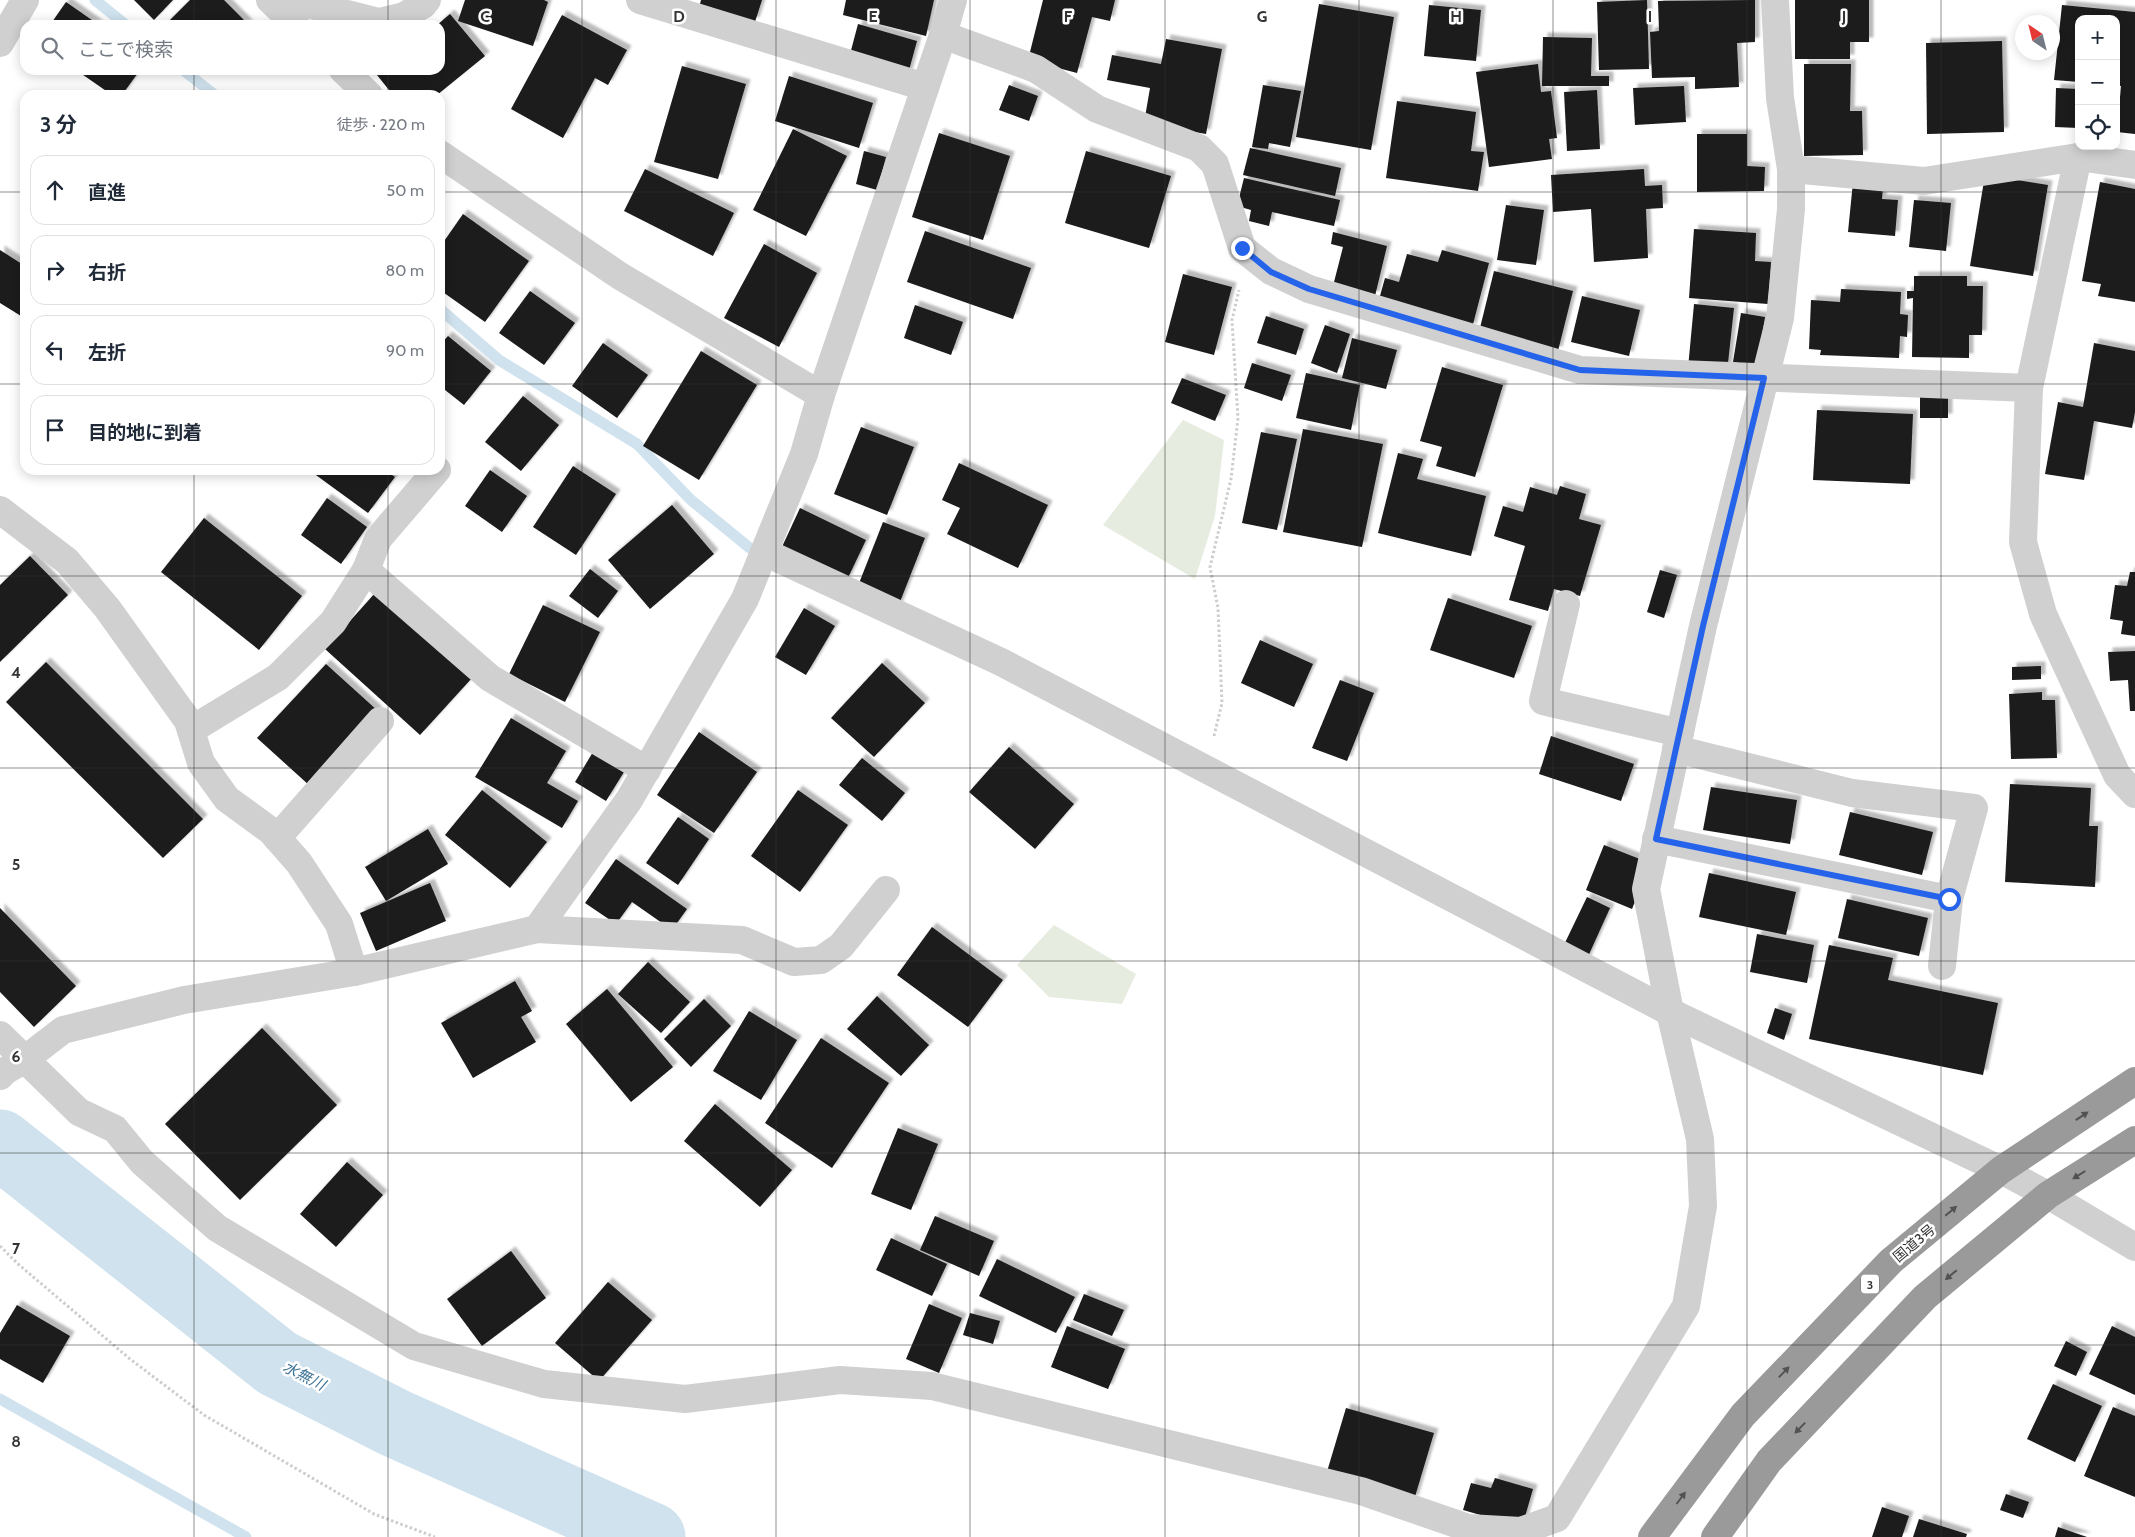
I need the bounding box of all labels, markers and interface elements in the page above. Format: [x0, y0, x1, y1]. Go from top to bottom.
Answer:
text: C [480, 7, 490, 26]
text: D [673, 7, 685, 26]
text: E [868, 7, 878, 26]
text: F [1064, 7, 1073, 26]
text: G [1257, 7, 1267, 26]
text: H [1450, 7, 1462, 26]
text: I [1648, 7, 1652, 26]
text: J [1841, 7, 1846, 26]
north arrow [2015, 15, 2060, 60]
map controls [2075, 15, 2120, 150]
button: + [2075, 15, 2120, 60]
search box [20, 20, 445, 75]
icon: search [38, 34, 66, 62]
text: ここで検索 [78, 38, 173, 61]
button: − [2075, 60, 2120, 105]
button: locate [2075, 105, 2120, 150]
text: 3 分 [40, 112, 77, 137]
text: 徒歩 · 220 m [336, 115, 425, 134]
icon: ahead [41, 176, 69, 204]
text: 直進 [88, 181, 126, 204]
text: 50 m [387, 181, 424, 200]
route end [1231, 237, 1254, 260]
icon: right [41, 256, 69, 284]
text: 右折 [88, 261, 126, 284]
text: 80 m [386, 261, 424, 280]
icon: left [41, 336, 69, 364]
text: 左折 [88, 341, 126, 364]
text: 90 m [386, 341, 424, 360]
icon: arrive [41, 416, 69, 444]
text: 目的地に到着 [88, 421, 202, 444]
text: 4 [11, 663, 21, 682]
text: 5 [12, 855, 20, 874]
route start [1938, 888, 1961, 911]
text: 6 [12, 1047, 21, 1066]
one-way arrow [2076, 1111, 2089, 1120]
one-way arrow [2072, 1171, 2085, 1180]
one-way arrow [1945, 1206, 1958, 1217]
street label: 国道3号 [1889, 1220, 1939, 1266]
text: 7 [12, 1239, 21, 1258]
one-way arrow [1945, 1270, 1958, 1281]
road number: 3 [1861, 1274, 1879, 1294]
water label: 水無川 [280, 1358, 330, 1395]
one-way arrow [1778, 1367, 1790, 1379]
one-way arrow [1794, 1422, 1806, 1434]
text: 8 [11, 1432, 21, 1451]
one-way arrow [1676, 1492, 1687, 1505]

